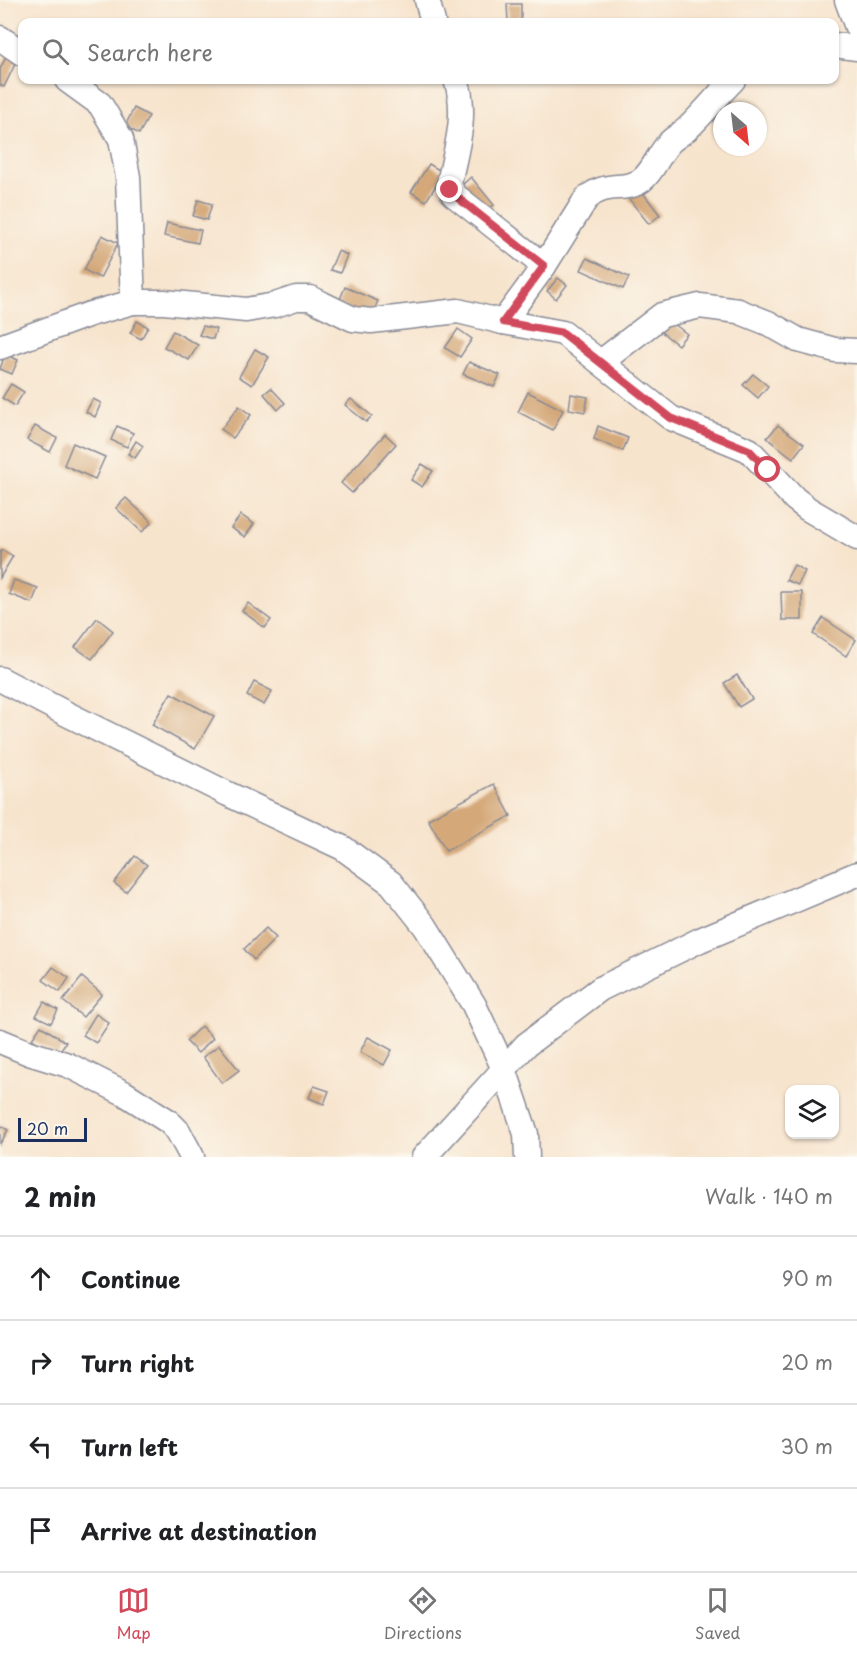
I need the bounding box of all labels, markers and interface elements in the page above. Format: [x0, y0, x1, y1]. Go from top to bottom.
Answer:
search box [18, 18, 839, 84]
icon: search [39, 35, 72, 68]
text: Search here [87, 35, 213, 68]
north arrow [713, 102, 767, 156]
route end [436, 176, 462, 202]
route start [754, 456, 780, 482]
map controls [785, 1085, 839, 1139]
button: layers [785, 1085, 839, 1139]
scale bar [18, 1115, 87, 1142]
text: 20 m [27, 1116, 68, 1140]
text: 2 min [24, 1177, 97, 1216]
text: Walk · 140 m [705, 1181, 833, 1211]
icon: ahead [24, 1262, 57, 1295]
text: Continue [81, 1262, 180, 1295]
text: 90 m [782, 1263, 833, 1293]
icon: right [24, 1346, 57, 1379]
text: Turn right [81, 1346, 194, 1379]
text: 20 m [781, 1347, 833, 1377]
icon: left [24, 1430, 57, 1463]
text: Turn left [81, 1430, 178, 1463]
text: 30 m [780, 1431, 833, 1461]
icon: arrive [24, 1514, 57, 1547]
text: Arrive at destination [81, 1514, 317, 1547]
tab: Map [117, 1584, 151, 1644]
tab: Directions [384, 1584, 462, 1644]
tab: Saved [695, 1584, 740, 1644]

